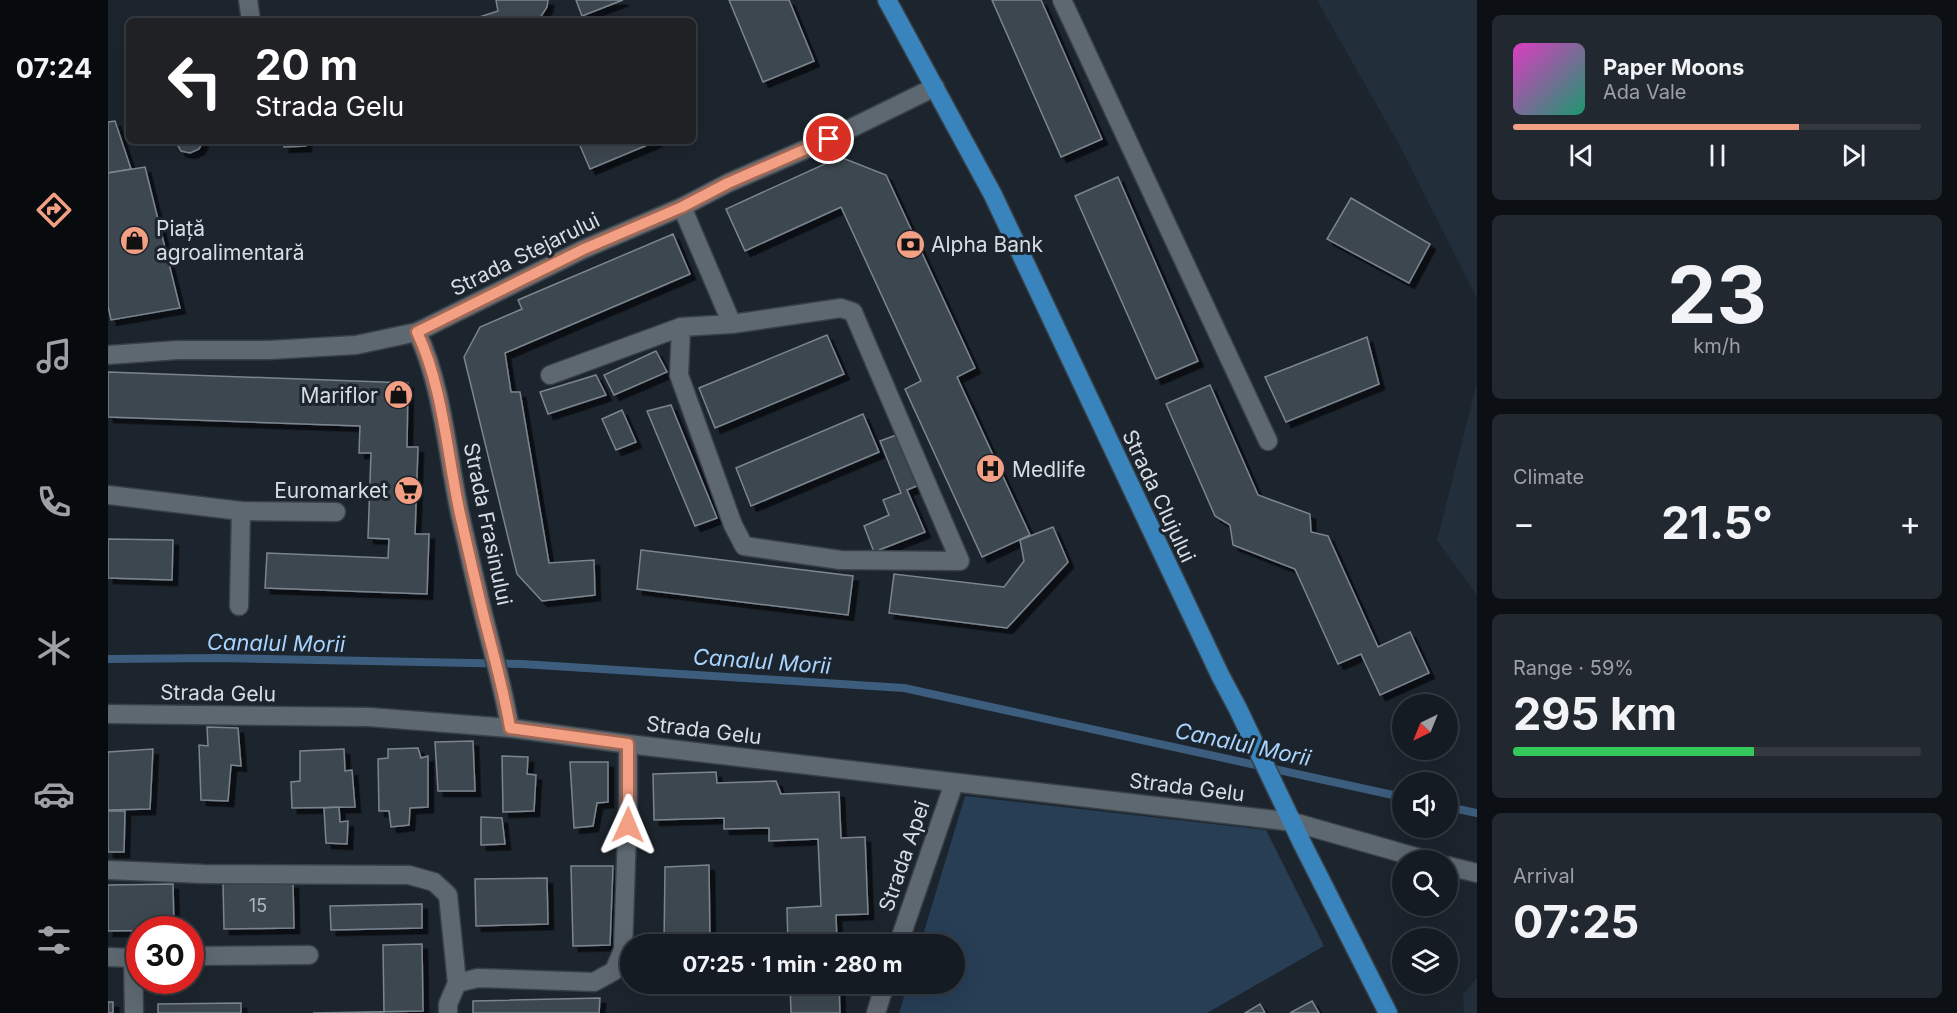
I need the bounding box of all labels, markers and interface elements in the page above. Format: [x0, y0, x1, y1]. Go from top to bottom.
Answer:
text: 20 m [255, 39, 358, 90]
icon: left [156, 42, 234, 120]
text: 07:24 [16, 52, 92, 85]
text: Paper Moons [1603, 54, 1744, 80]
text: Ada Vale [1603, 80, 1686, 104]
text: Strada Gelu [255, 90, 404, 123]
pin [803, 113, 854, 164]
icon: arrive [812, 122, 845, 155]
icon: previous [1565, 139, 1598, 172]
icon: pause [1701, 139, 1734, 172]
icon: next [1837, 139, 1870, 172]
icon: directions [33, 189, 75, 231]
street label: Strada Stejarului [446, 207, 604, 301]
place label: Piață agroalimentară [156, 216, 305, 265]
shop icon: Piață agroalimentară [119, 224, 151, 256]
bank icon: Alpha Bank [894, 228, 926, 260]
place label: Alpha Bank [931, 232, 1043, 257]
text: 23 [1667, 247, 1767, 342]
text: km/h [1693, 334, 1741, 358]
icon: music [33, 335, 75, 377]
shop icon: Mariflor [383, 379, 415, 411]
place label: Mariflor [301, 383, 378, 408]
street label: Strada Clujului [1117, 426, 1201, 566]
street label: Strada Frasinului [459, 440, 517, 608]
hospital icon: Medlife [975, 453, 1007, 485]
place label: Medlife [1012, 457, 1086, 482]
text: Climate [1513, 465, 1584, 489]
supermarket icon: Euromarket [393, 474, 425, 506]
place label: Euromarket [274, 478, 388, 503]
icon: phone [33, 481, 75, 523]
text: 21.5° [1661, 495, 1773, 550]
text: − [1513, 503, 1535, 543]
text: + [1899, 503, 1921, 543]
icon: climate [33, 627, 75, 669]
water label: Canalul Morii [207, 629, 346, 657]
water label: Canalul Morii [692, 643, 833, 679]
text: Range · 59% [1513, 656, 1634, 680]
street label: Strada Gelu [160, 679, 276, 707]
text: 295 km [1513, 686, 1677, 741]
north arrow [1392, 694, 1458, 760]
map controls [1392, 694, 1458, 994]
street label: Strada Gelu [645, 711, 763, 749]
water label: Canalul Morii [1173, 717, 1314, 771]
street label: Strada Gelu [1128, 768, 1246, 806]
button: sound [1392, 772, 1458, 838]
icon: car [33, 773, 75, 815]
position arrow [596, 793, 660, 857]
street label: Strada Apei [873, 797, 935, 915]
button: search [1392, 850, 1458, 916]
text: Arrival [1513, 864, 1575, 888]
text: 07:25 [1513, 894, 1639, 949]
house number: 15 [249, 895, 267, 916]
speed limit sign: 30 [126, 916, 204, 994]
icon: filters [33, 919, 75, 961]
button: layers [1392, 928, 1458, 994]
text: 07:25 · 1 min · 280 m [683, 951, 903, 977]

